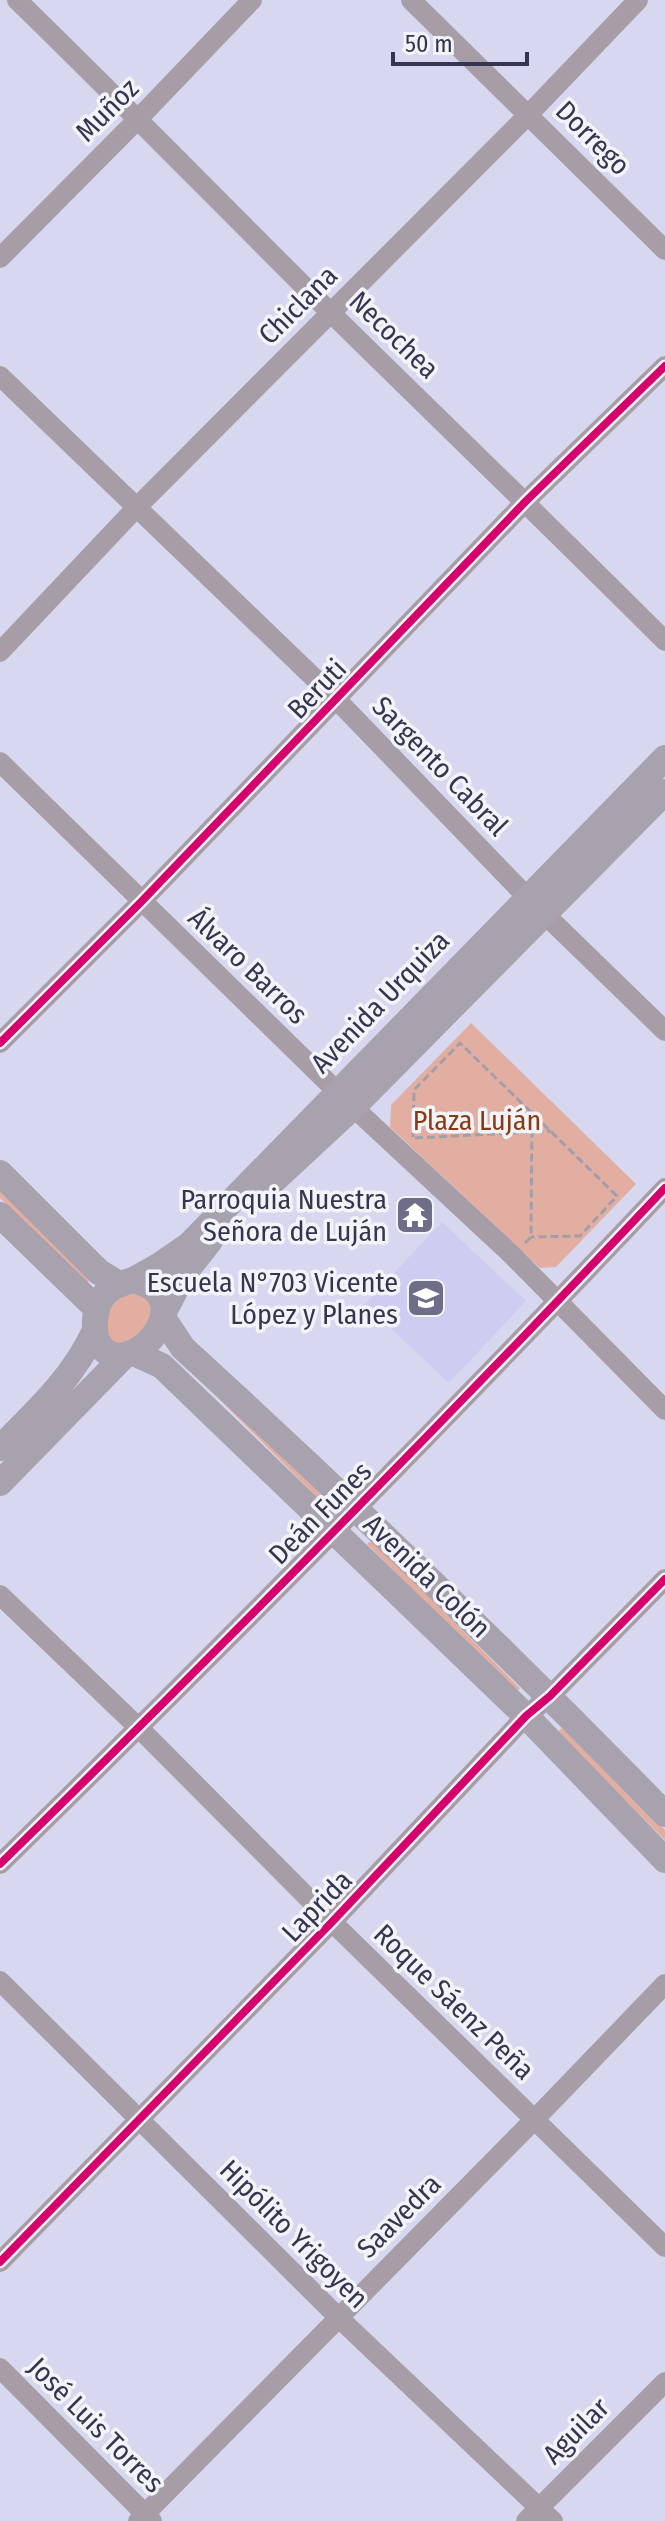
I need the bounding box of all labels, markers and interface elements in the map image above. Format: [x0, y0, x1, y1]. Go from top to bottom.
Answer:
scale bar [393, 16, 527, 66]
text: 50 m [405, 30, 453, 58]
street label: Muñoz [69, 72, 145, 148]
street label: Dorrego [549, 94, 637, 182]
street label: Chiclana [252, 259, 344, 351]
street label: Necochea [343, 285, 445, 385]
street label: Beruti [281, 652, 353, 726]
street label: Sargento Cabral [365, 690, 515, 842]
street label: Álvaro Barros [182, 901, 314, 1031]
street label: Avenida Urquiza [304, 924, 456, 1080]
park label: Plaza Luján [413, 1104, 541, 1137]
place label: Parroquia Nuestra Señora de Luján [180, 1183, 387, 1248]
temple icon: Parroquia Nuestra Señora de Luján [394, 1194, 436, 1236]
place label: Escuela N°703 Vicente López y Planes [147, 1266, 398, 1331]
school or university icon: Escuela N°703 Vicente López y Planes [405, 1277, 447, 1319]
street label: Deán Funes [262, 1455, 378, 1571]
street label: Avenida Colón [357, 1507, 497, 1645]
street label: Laprida [275, 1863, 359, 1949]
street label: Roque Sáenz Peña [367, 1917, 541, 2087]
street label: Hipólito Yrigoyen [213, 2153, 375, 2315]
street label: Saavedra [350, 2167, 448, 2265]
street label: José Luis Torres [22, 2351, 170, 2499]
street label: Aguilar [536, 2391, 616, 2471]

